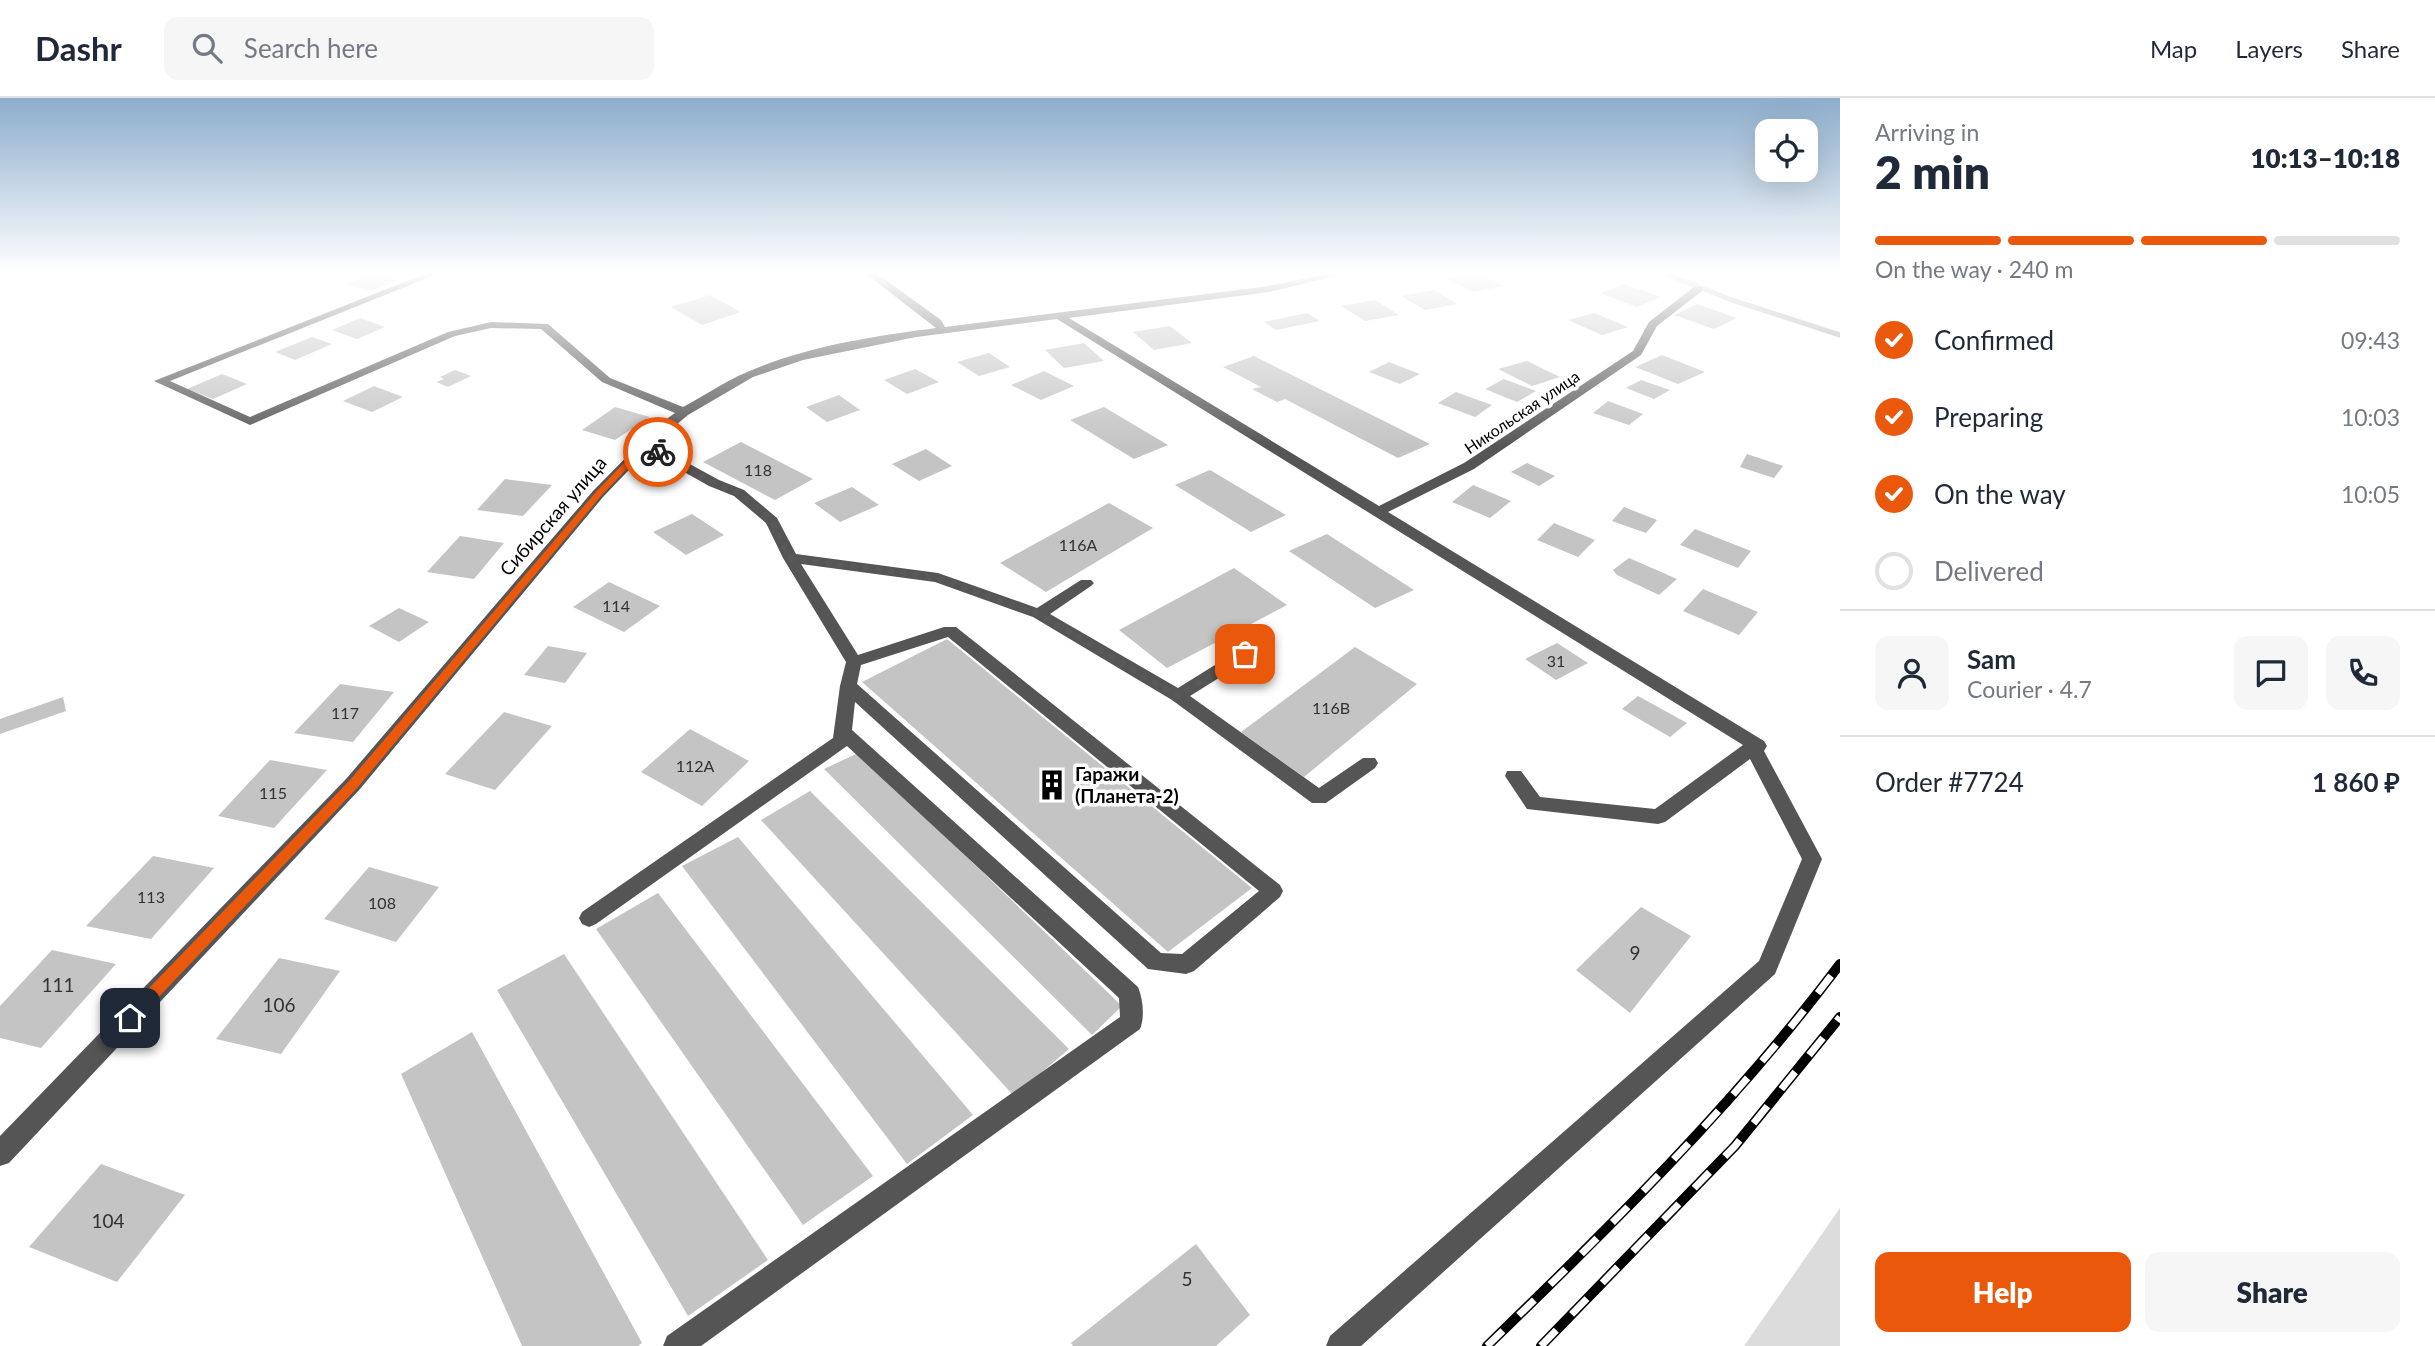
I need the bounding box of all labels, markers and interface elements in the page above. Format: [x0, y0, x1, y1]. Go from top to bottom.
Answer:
search box [164, 17, 654, 80]
text: Dashr [35, 28, 122, 68]
icon: search [188, 29, 226, 67]
text: Search here [244, 32, 378, 64]
text: Map [2150, 34, 2197, 63]
text: Layers [2235, 34, 2303, 63]
text: Share [2341, 34, 2400, 63]
text: Arriving in [1875, 118, 1979, 146]
map controls [1755, 119, 1818, 182]
button: locate [1755, 119, 1818, 182]
text: 10:13–10:18 [2250, 142, 2400, 174]
text: 2 min [1875, 144, 1990, 199]
text: On the way · 240 m [1875, 255, 2074, 283]
icon: check [1875, 321, 1913, 359]
text: Confirmed [1934, 324, 2054, 356]
text: 09:43 [2341, 326, 2400, 354]
street label: Никольская улица [1461, 366, 1583, 457]
icon: check [1875, 398, 1913, 436]
text: Preparing [1934, 401, 2043, 433]
text: 10:03 [2341, 403, 2400, 431]
courier [623, 417, 693, 487]
icon: bike [639, 433, 677, 471]
street label: Сибирская улица [494, 451, 611, 580]
house number: 118 [744, 460, 772, 479]
icon: check [1875, 475, 1913, 513]
text: On the way [1934, 478, 2066, 510]
text: 10:05 [2341, 480, 2400, 508]
house number: 116А [1059, 535, 1098, 554]
text: Delivered [1934, 555, 2044, 587]
house number: 114 [602, 596, 630, 615]
pin [1215, 624, 1275, 684]
icon: bag [1226, 635, 1264, 673]
button: person [1875, 636, 1949, 710]
button: chat [2234, 636, 2308, 710]
button: phone [2326, 636, 2400, 710]
text: Sam [1967, 643, 2016, 675]
house number: 31 [1547, 651, 1565, 670]
text: Courier · 4.7 [1967, 675, 2092, 703]
house number: 116В [1312, 698, 1350, 717]
house number: 117 [331, 703, 359, 722]
house number: 112А [676, 756, 715, 775]
place label: Гаражи (Планета-2) [1075, 762, 1179, 807]
text: Order #7724 [1875, 766, 2024, 798]
text: 1 860 ₽ [2312, 766, 2400, 798]
building icon: Гаражи (Планета-2) [1035, 768, 1069, 802]
house number: 115 [259, 783, 287, 802]
house number: 113 [137, 887, 165, 906]
house number: 108 [368, 893, 396, 912]
house number: 9 [1629, 941, 1641, 964]
house number: 111 [41, 973, 75, 996]
pin [100, 988, 160, 1048]
house number: 106 [262, 993, 296, 1016]
icon: home [111, 999, 149, 1037]
house number: 104 [91, 1209, 125, 1232]
button: Help [1875, 1252, 2131, 1332]
button: Share [2145, 1252, 2400, 1332]
house number: 5 [1181, 1267, 1193, 1290]

